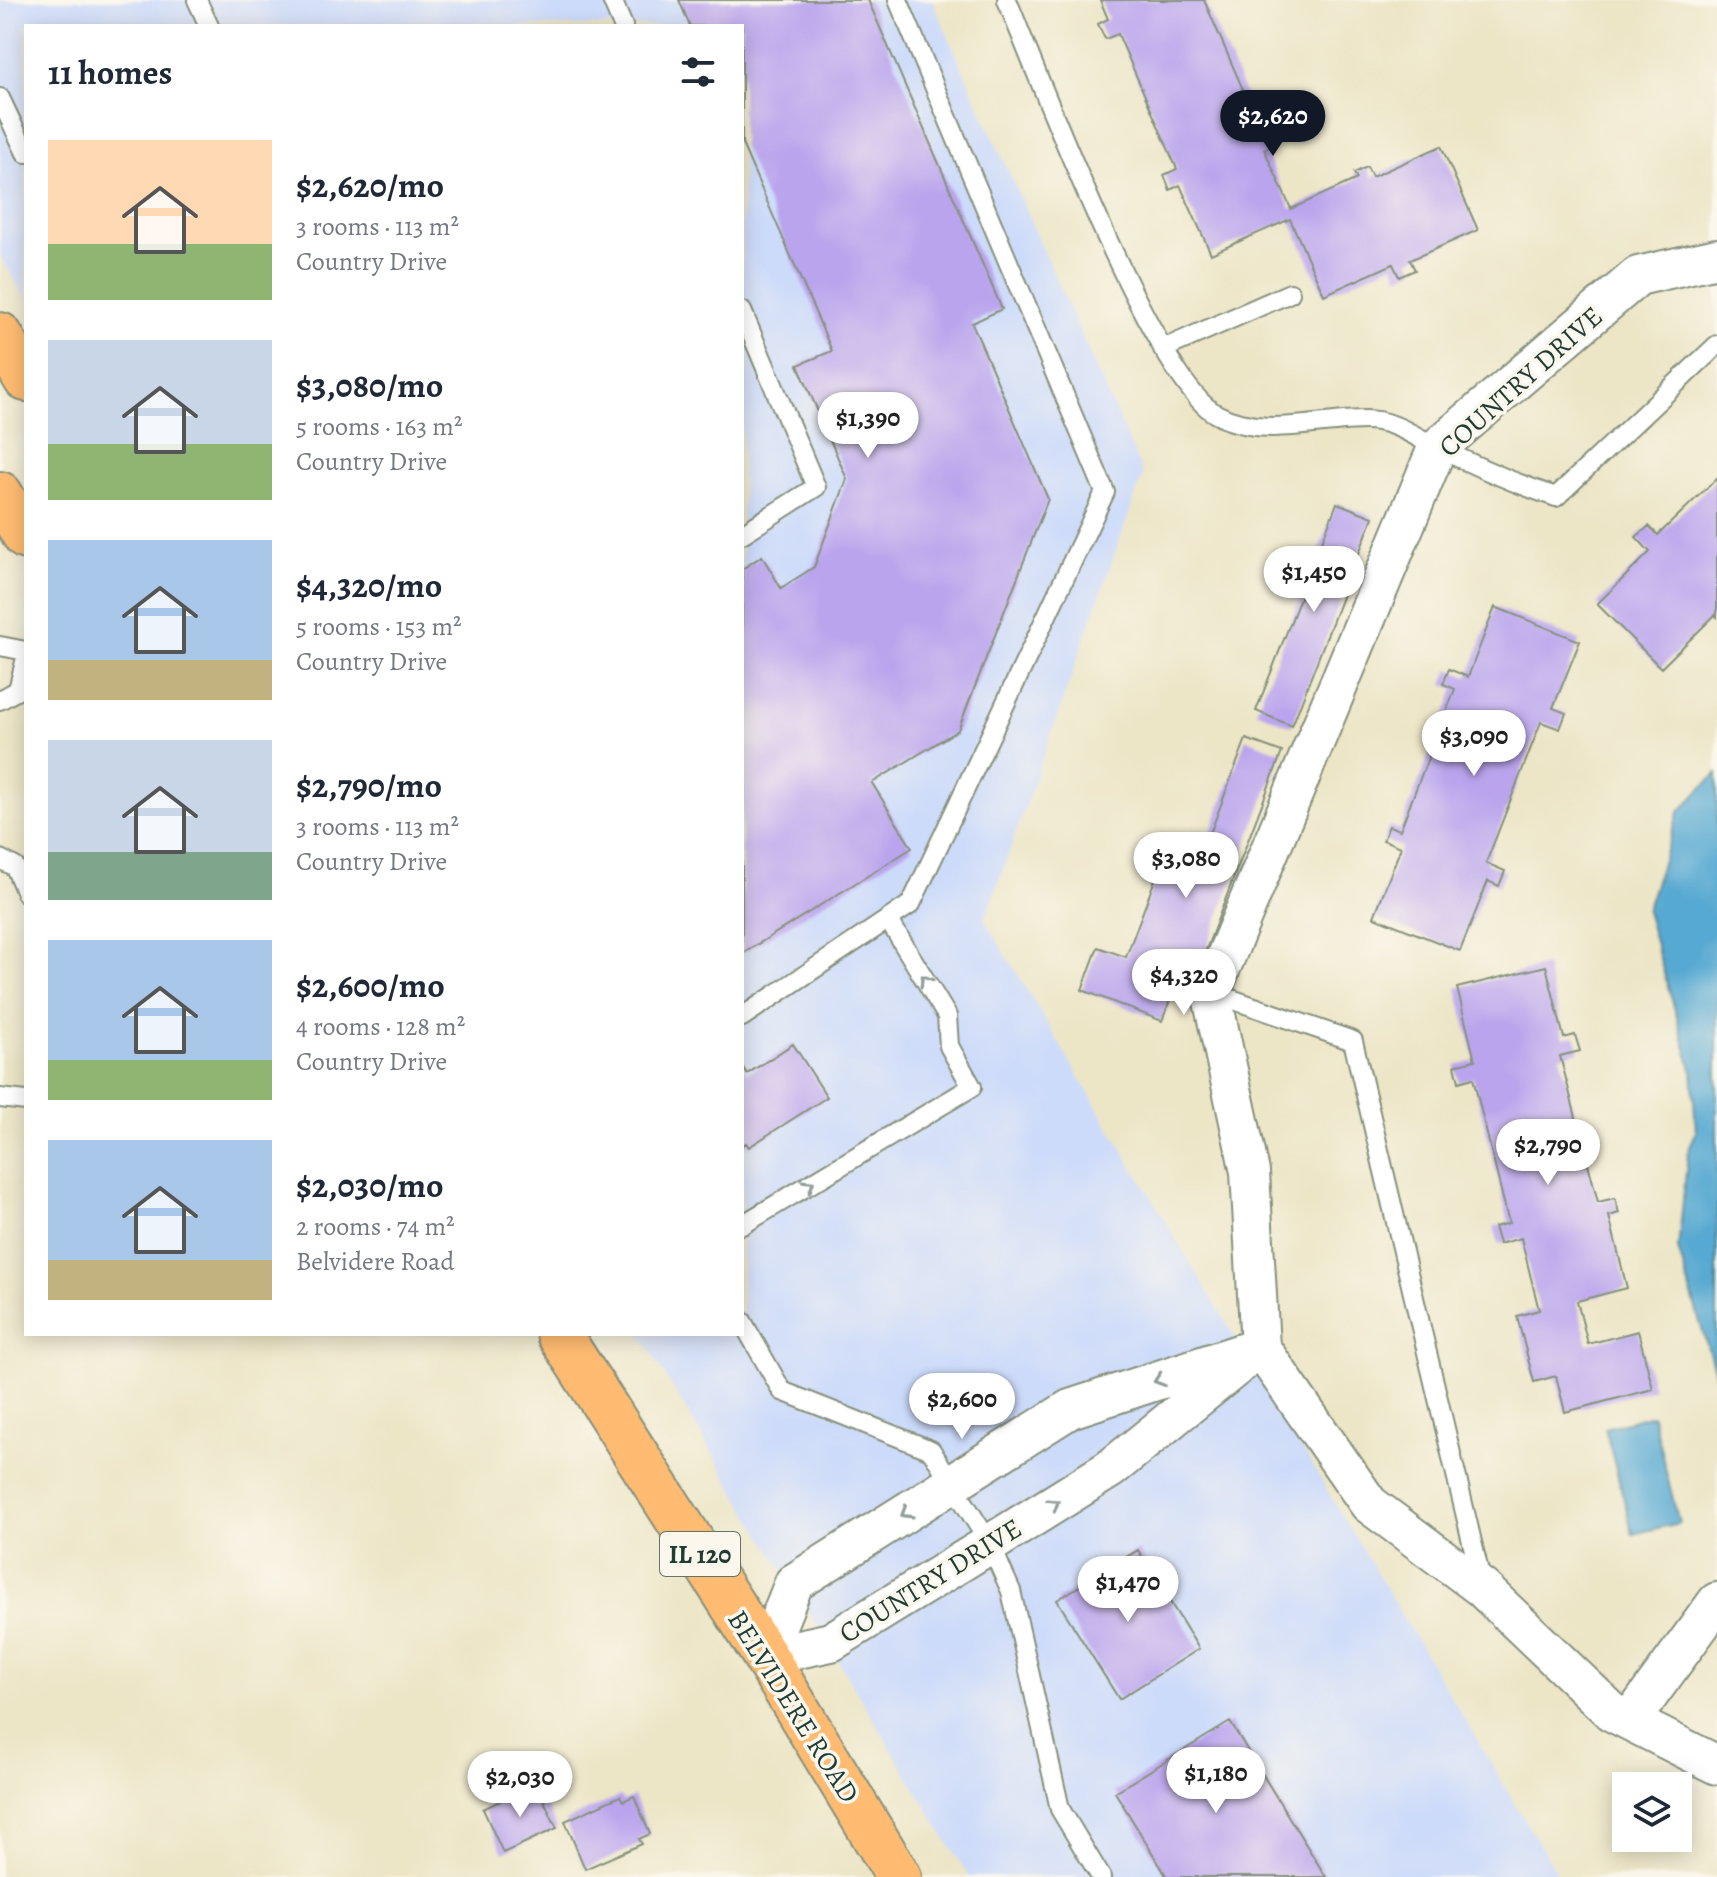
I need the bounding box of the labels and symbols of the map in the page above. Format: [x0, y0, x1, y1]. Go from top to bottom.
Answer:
pin: $2,620 [1208, 90, 1338, 158]
street label: COUNTRY DRIVE [1430, 298, 1611, 466]
pin: $1,390 [803, 392, 933, 460]
pin: $1,450 [1249, 546, 1379, 614]
pin: $3,090 [1409, 710, 1539, 778]
pin: $3,080 [1121, 832, 1251, 900]
pin: $4,320 [1119, 949, 1249, 1017]
one-way arrow [920, 974, 935, 989]
pin: $2,790 [1483, 1119, 1613, 1187]
one-way arrow [800, 1179, 815, 1195]
one-way arrow [1153, 1371, 1166, 1387]
pin: $2,600 [897, 1373, 1027, 1441]
one-way arrow [1045, 1498, 1060, 1513]
one-way arrow [900, 1503, 915, 1518]
street label: COUNTRY DRIVE [832, 1509, 1029, 1652]
road number: IL 120 [660, 1532, 740, 1576]
pin: $1,470 [1063, 1556, 1193, 1624]
street label: BELVIDERE ROAD [719, 1603, 868, 1810]
pin: $1,180 [1151, 1747, 1281, 1815]
pin: $2,030 [455, 1751, 585, 1819]

